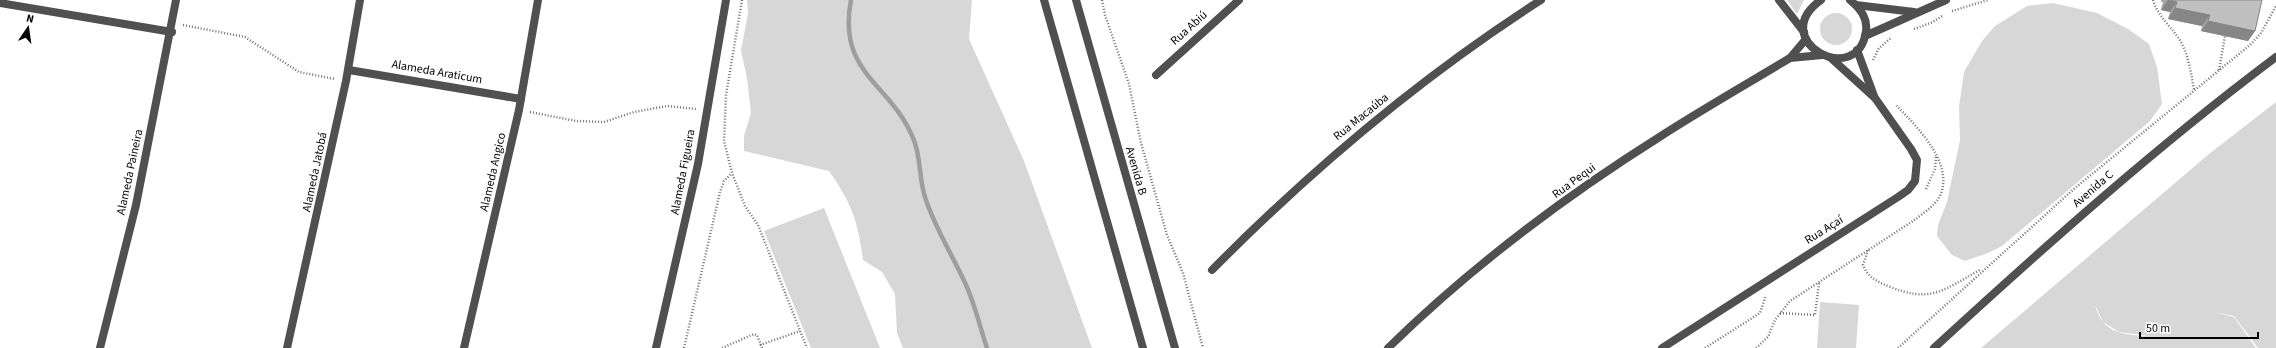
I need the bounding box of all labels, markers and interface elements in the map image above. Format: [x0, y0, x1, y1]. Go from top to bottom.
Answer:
street label: Rua Abiú [1167, 7, 1211, 49]
north arrow [8, 8, 48, 48]
text: N [25, 11, 35, 27]
street label: Alameda Araticum [390, 56, 484, 88]
street label: Rua Macaúba [1330, 89, 1392, 145]
street label: Alameda Paineira [113, 128, 147, 216]
street label: Alameda Figueira [666, 128, 700, 216]
street label: Alameda Jatobá [298, 131, 332, 213]
street label: Alameda Angico [476, 131, 510, 213]
street label: Avenida B [1121, 145, 1151, 197]
street label: Rua Pequi [1549, 159, 1599, 203]
street label: Avenida C [2069, 166, 2117, 212]
street label: Rua Açaí [1801, 211, 1847, 249]
scale bar [2140, 314, 2258, 340]
text: 50 m [2146, 320, 2170, 337]

